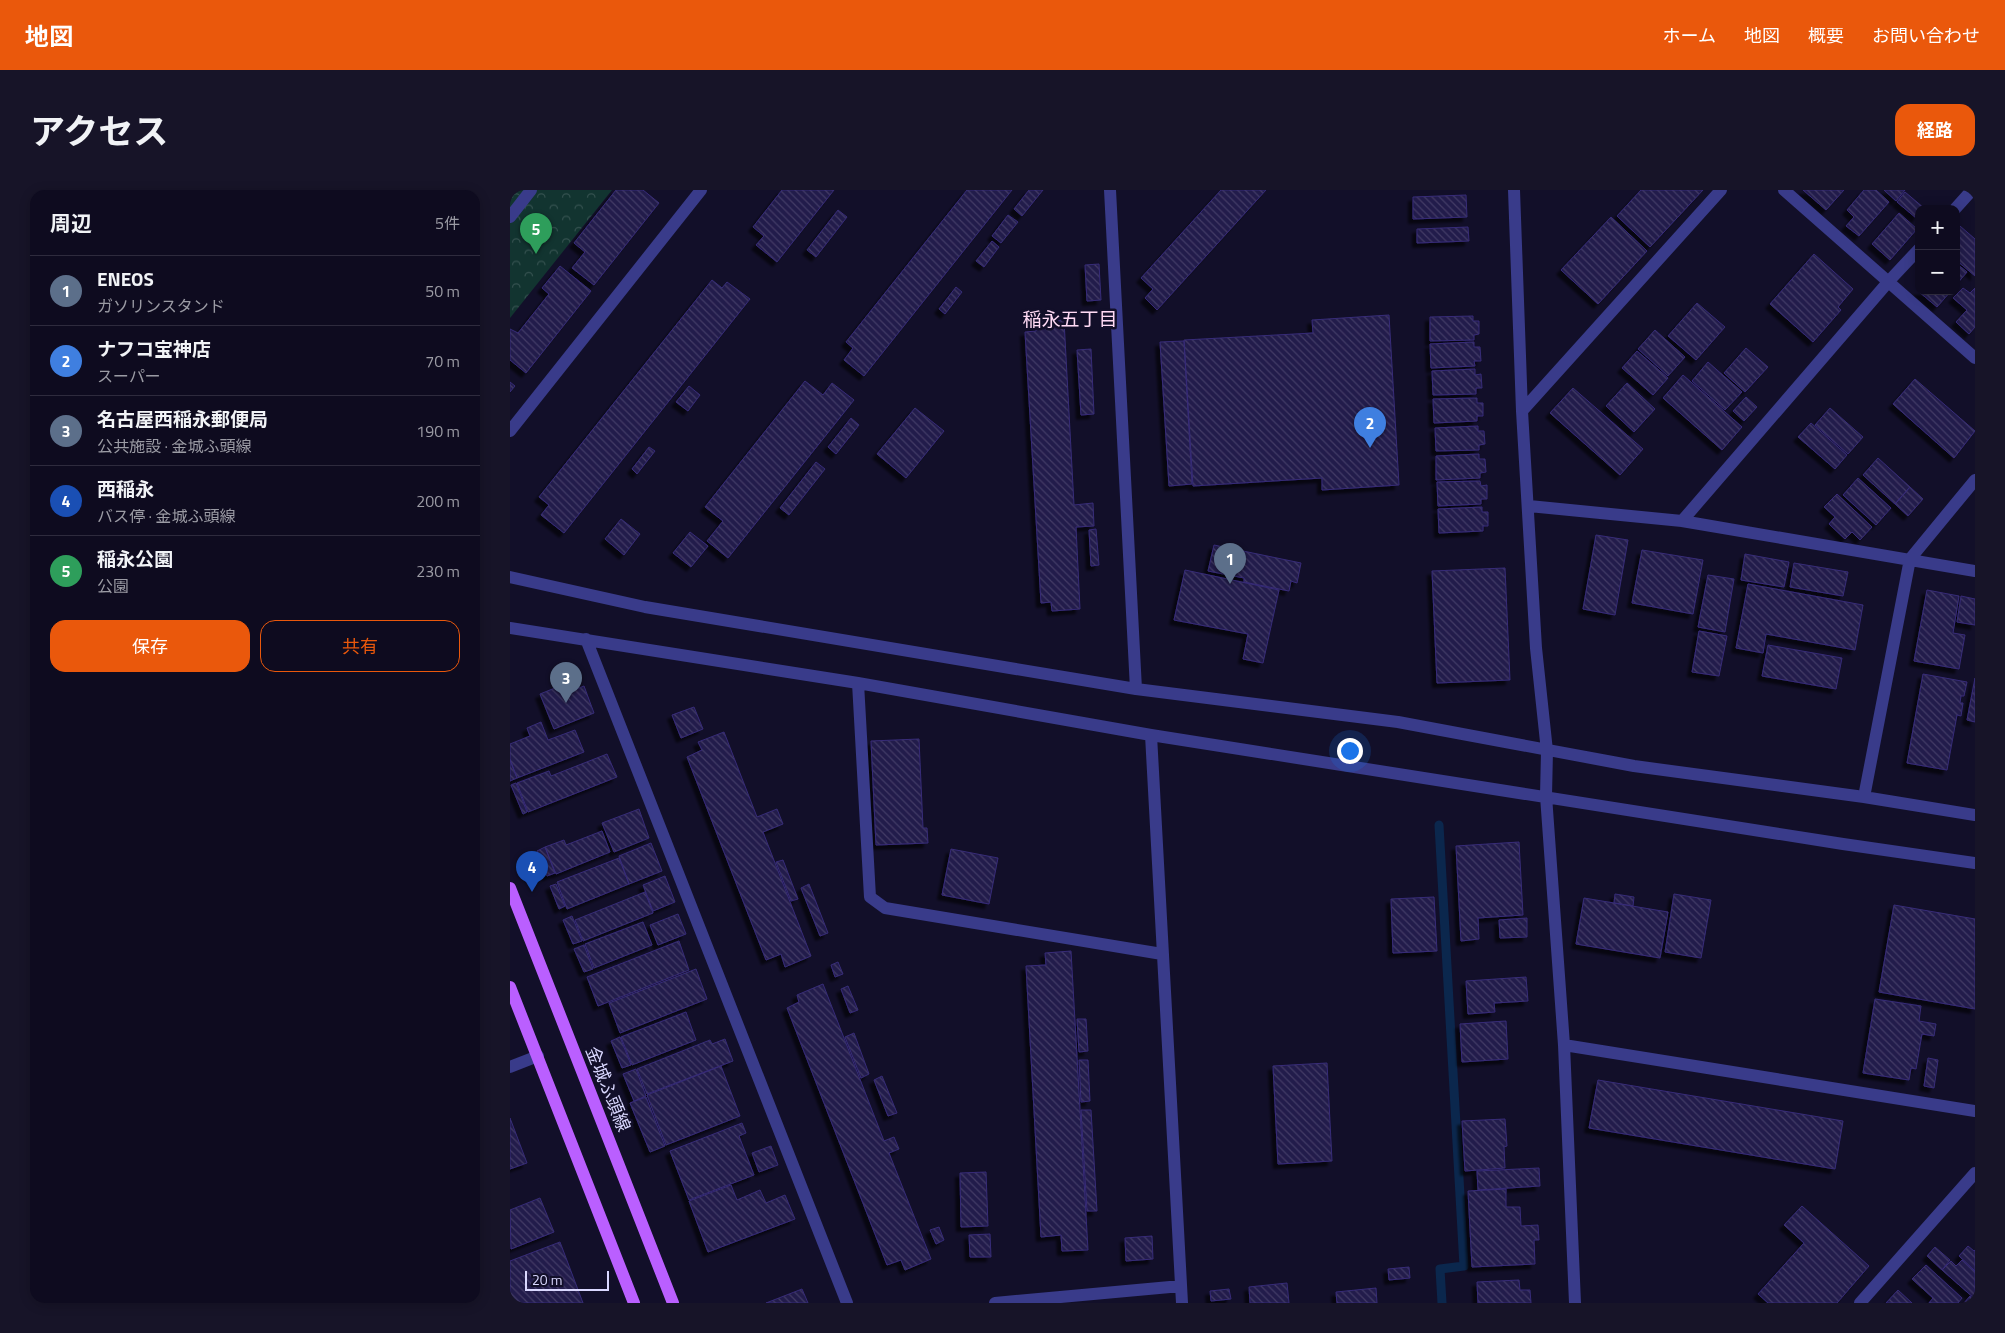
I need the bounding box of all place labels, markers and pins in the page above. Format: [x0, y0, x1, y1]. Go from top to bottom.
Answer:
pin: 5 [520, 213, 552, 254]
pin: 2 [1354, 407, 1386, 448]
pin: 1 [1214, 543, 1246, 584]
pin: 3 [550, 662, 582, 703]
pin: 4 [516, 851, 548, 892]

